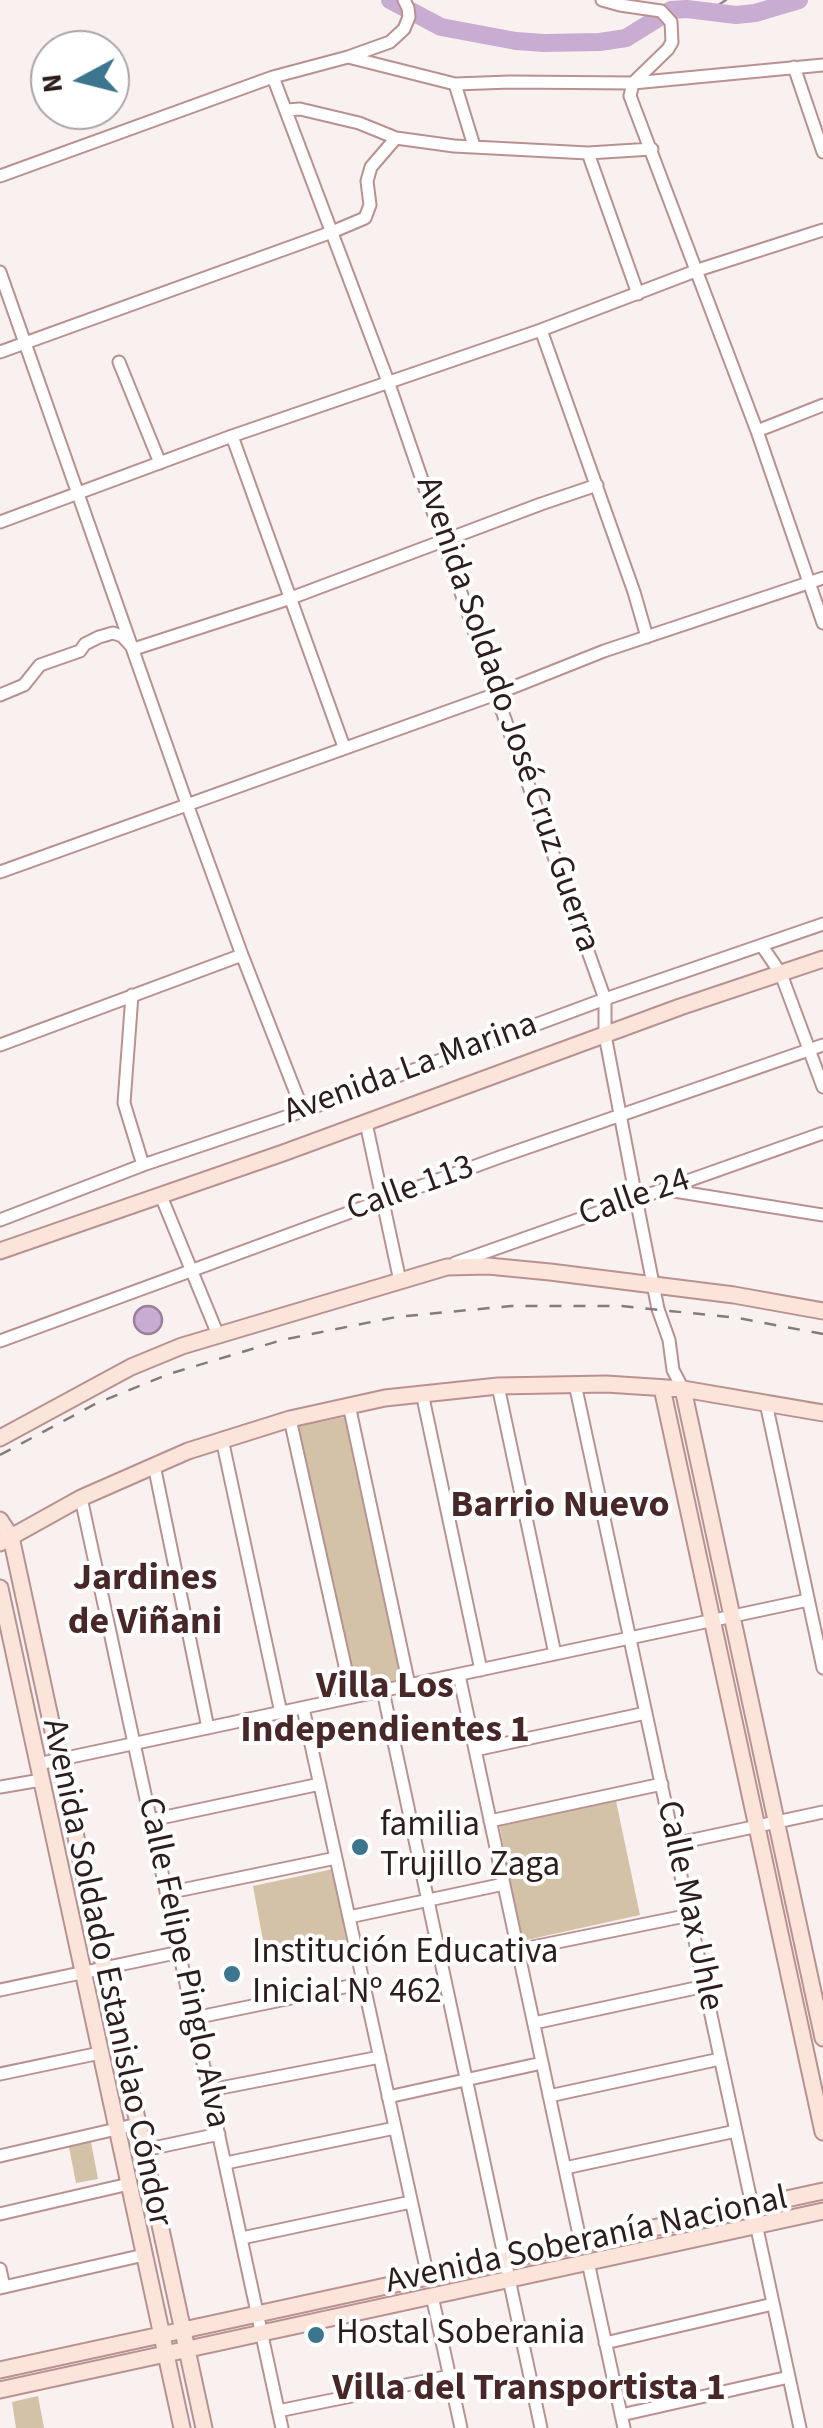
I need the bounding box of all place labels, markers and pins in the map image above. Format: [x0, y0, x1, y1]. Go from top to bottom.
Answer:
place label: familia Trujillo Zaga [380, 1806, 560, 1888]
marker: familia Trujillo Zaga [349, 1836, 371, 1858]
place label: Institución Educativa Inicial Nº 462 [252, 1933, 558, 2015]
marker: Institución Educativa Inicial Nº 462 [221, 1963, 243, 1985]
place label: Hostal Soberania [336, 2314, 585, 2356]
marker: Hostal Soberania [305, 2324, 327, 2346]

